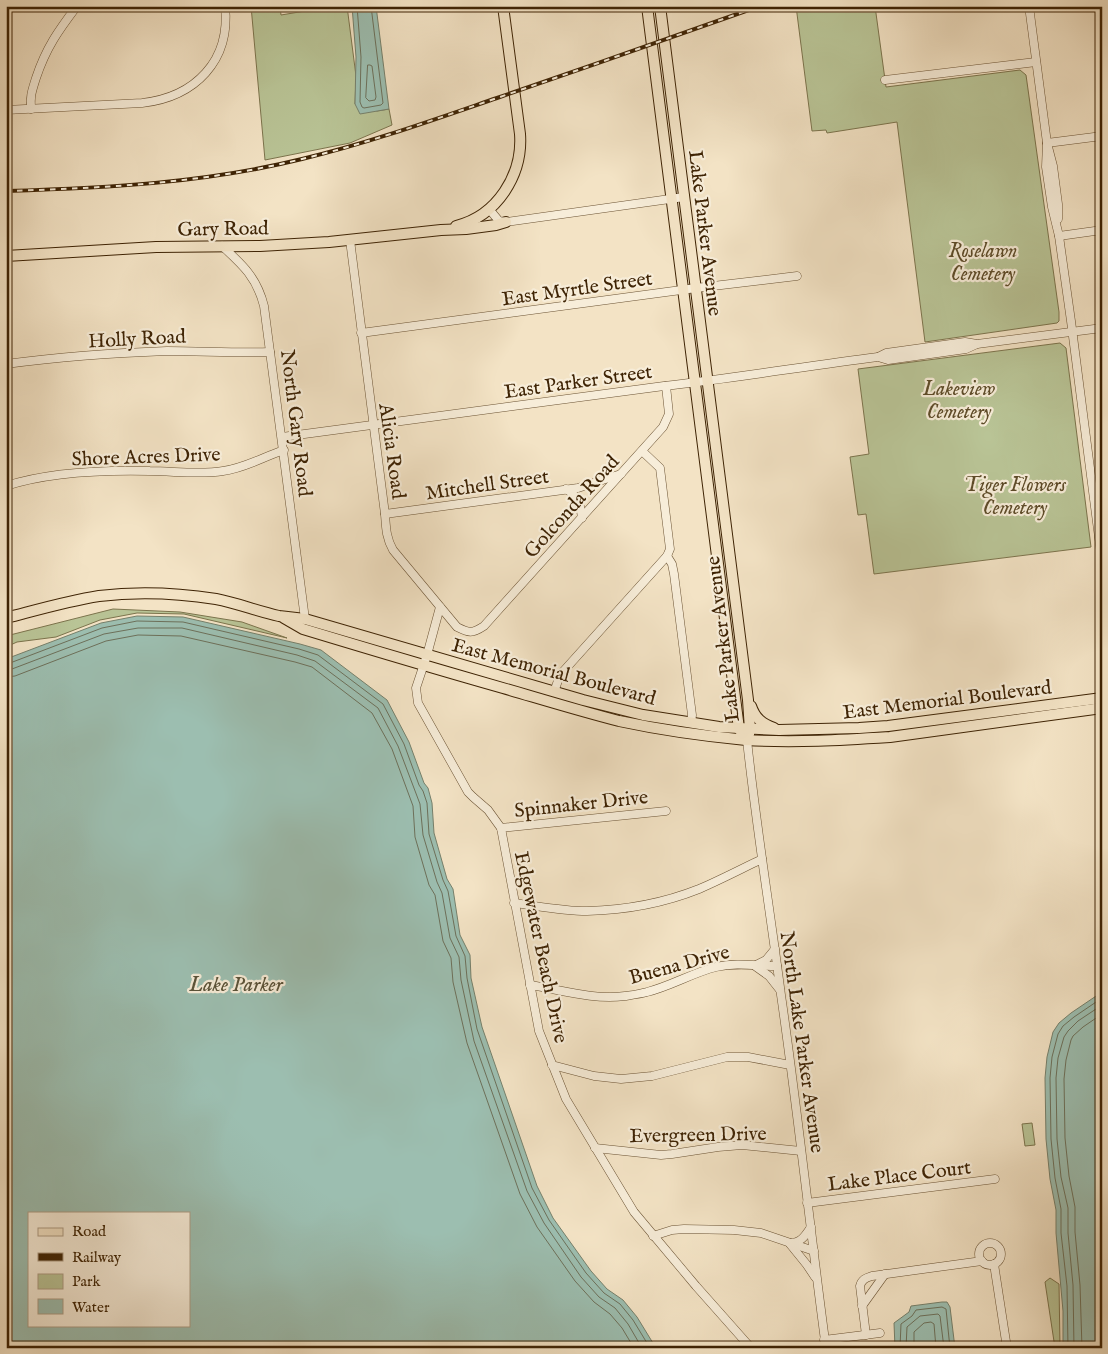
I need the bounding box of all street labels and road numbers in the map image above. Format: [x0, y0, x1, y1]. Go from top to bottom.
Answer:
street label: Lake Parker Avenue [682, 149, 727, 318]
street label: Gary Road [177, 216, 269, 243]
street label: East Myrtle Street [500, 267, 654, 312]
street label: Holly Road [88, 324, 187, 355]
street label: North Gary Road [274, 348, 317, 498]
street label: East Parker Street [503, 360, 654, 405]
street label: Alicia Road [372, 401, 411, 501]
street label: Shore Acres Drive [71, 442, 221, 473]
street label: Golconda Road [519, 450, 625, 564]
street label: Mitchell Street [424, 464, 551, 507]
street label: Lake Parker Avenue [701, 554, 746, 723]
street label: East Memorial Boulevard [449, 633, 659, 712]
street label: East Memorial Boulevard [841, 675, 1053, 726]
street label: Spinnaker Drive [513, 785, 649, 824]
street label: Edgewater Beach Drive [508, 849, 573, 1045]
street label: North Lake Parker Avenue [774, 930, 829, 1155]
street label: Buena Drive [626, 940, 732, 991]
street label: Evergreen Drive [629, 1122, 767, 1149]
street label: Lake Place Court [826, 1155, 972, 1198]

